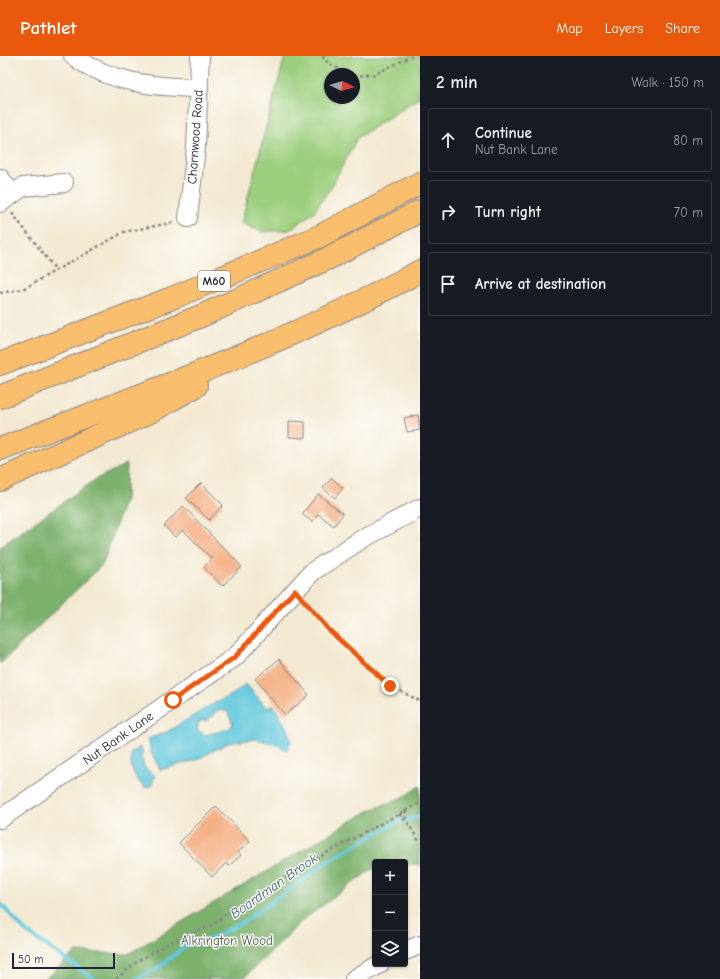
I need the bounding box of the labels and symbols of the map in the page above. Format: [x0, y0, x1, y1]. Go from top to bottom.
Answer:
north arrow [324, 68, 360, 104]
street label: Charnwood Road [184, 89, 206, 185]
road number: M60 [198, 271, 230, 291]
route end [381, 677, 399, 695]
route start [164, 691, 182, 709]
street label: Nut Bank Lane [80, 708, 157, 768]
water label: Boardman Brook [227, 850, 321, 922]
park label: Alkrington Wood [181, 933, 273, 948]
scale bar [12, 951, 115, 970]

